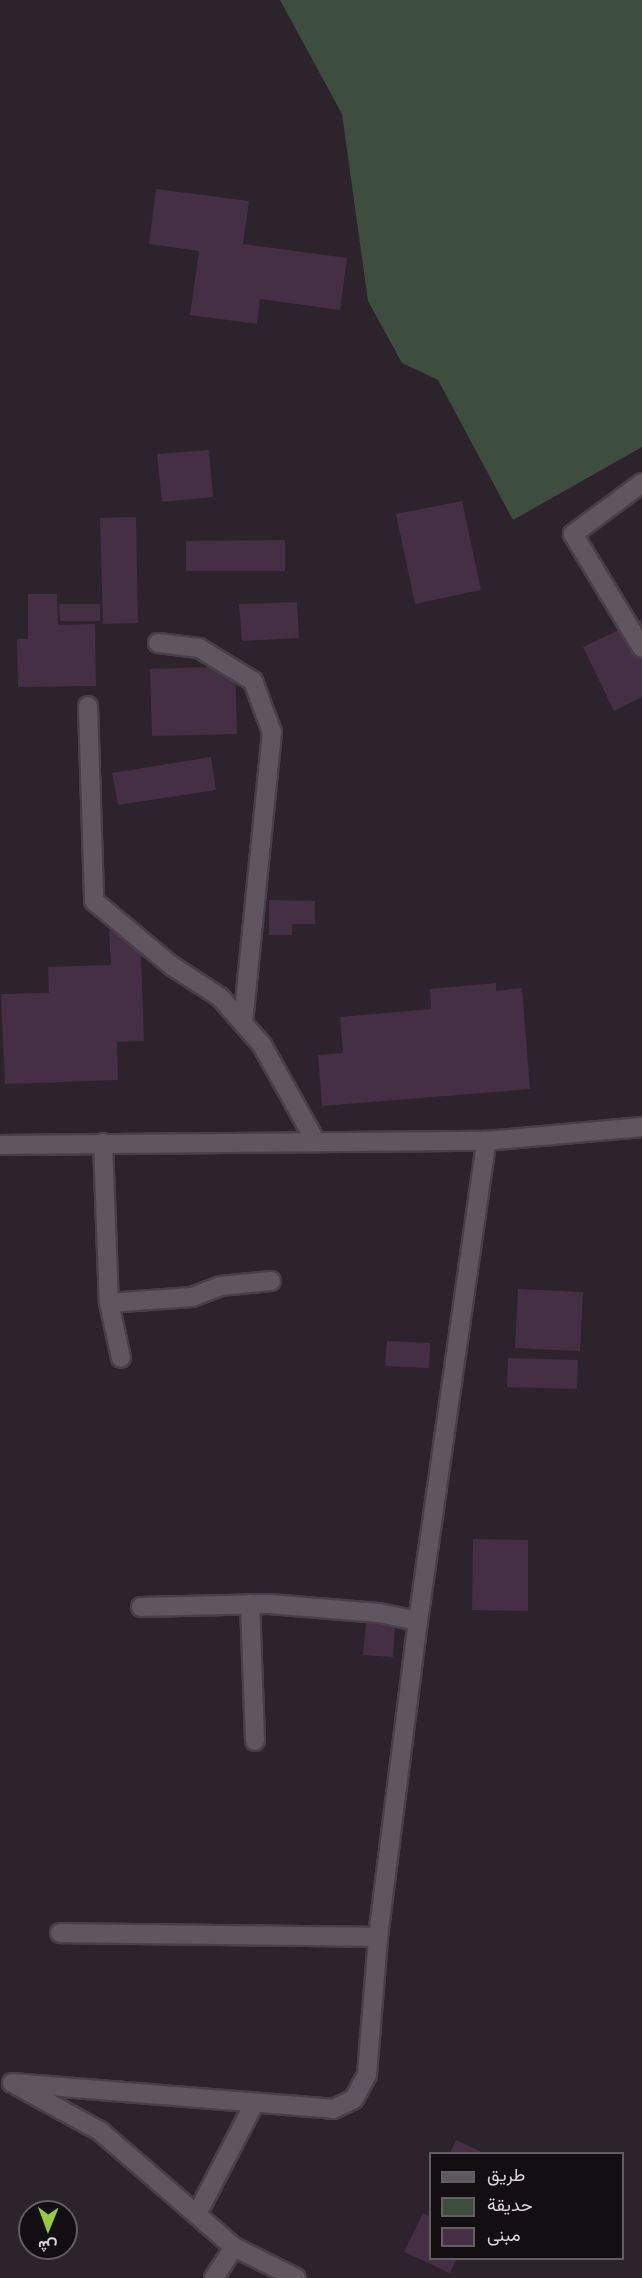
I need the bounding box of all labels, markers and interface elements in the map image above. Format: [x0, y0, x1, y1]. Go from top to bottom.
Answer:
legend [429, 2152, 624, 2260]
text: طريق [487, 2164, 525, 2186]
text: حديقة [487, 2194, 533, 2216]
north arrow [18, 2200, 78, 2260]
text: مبنى [487, 2224, 521, 2246]
text: ش [38, 2237, 58, 2256]

